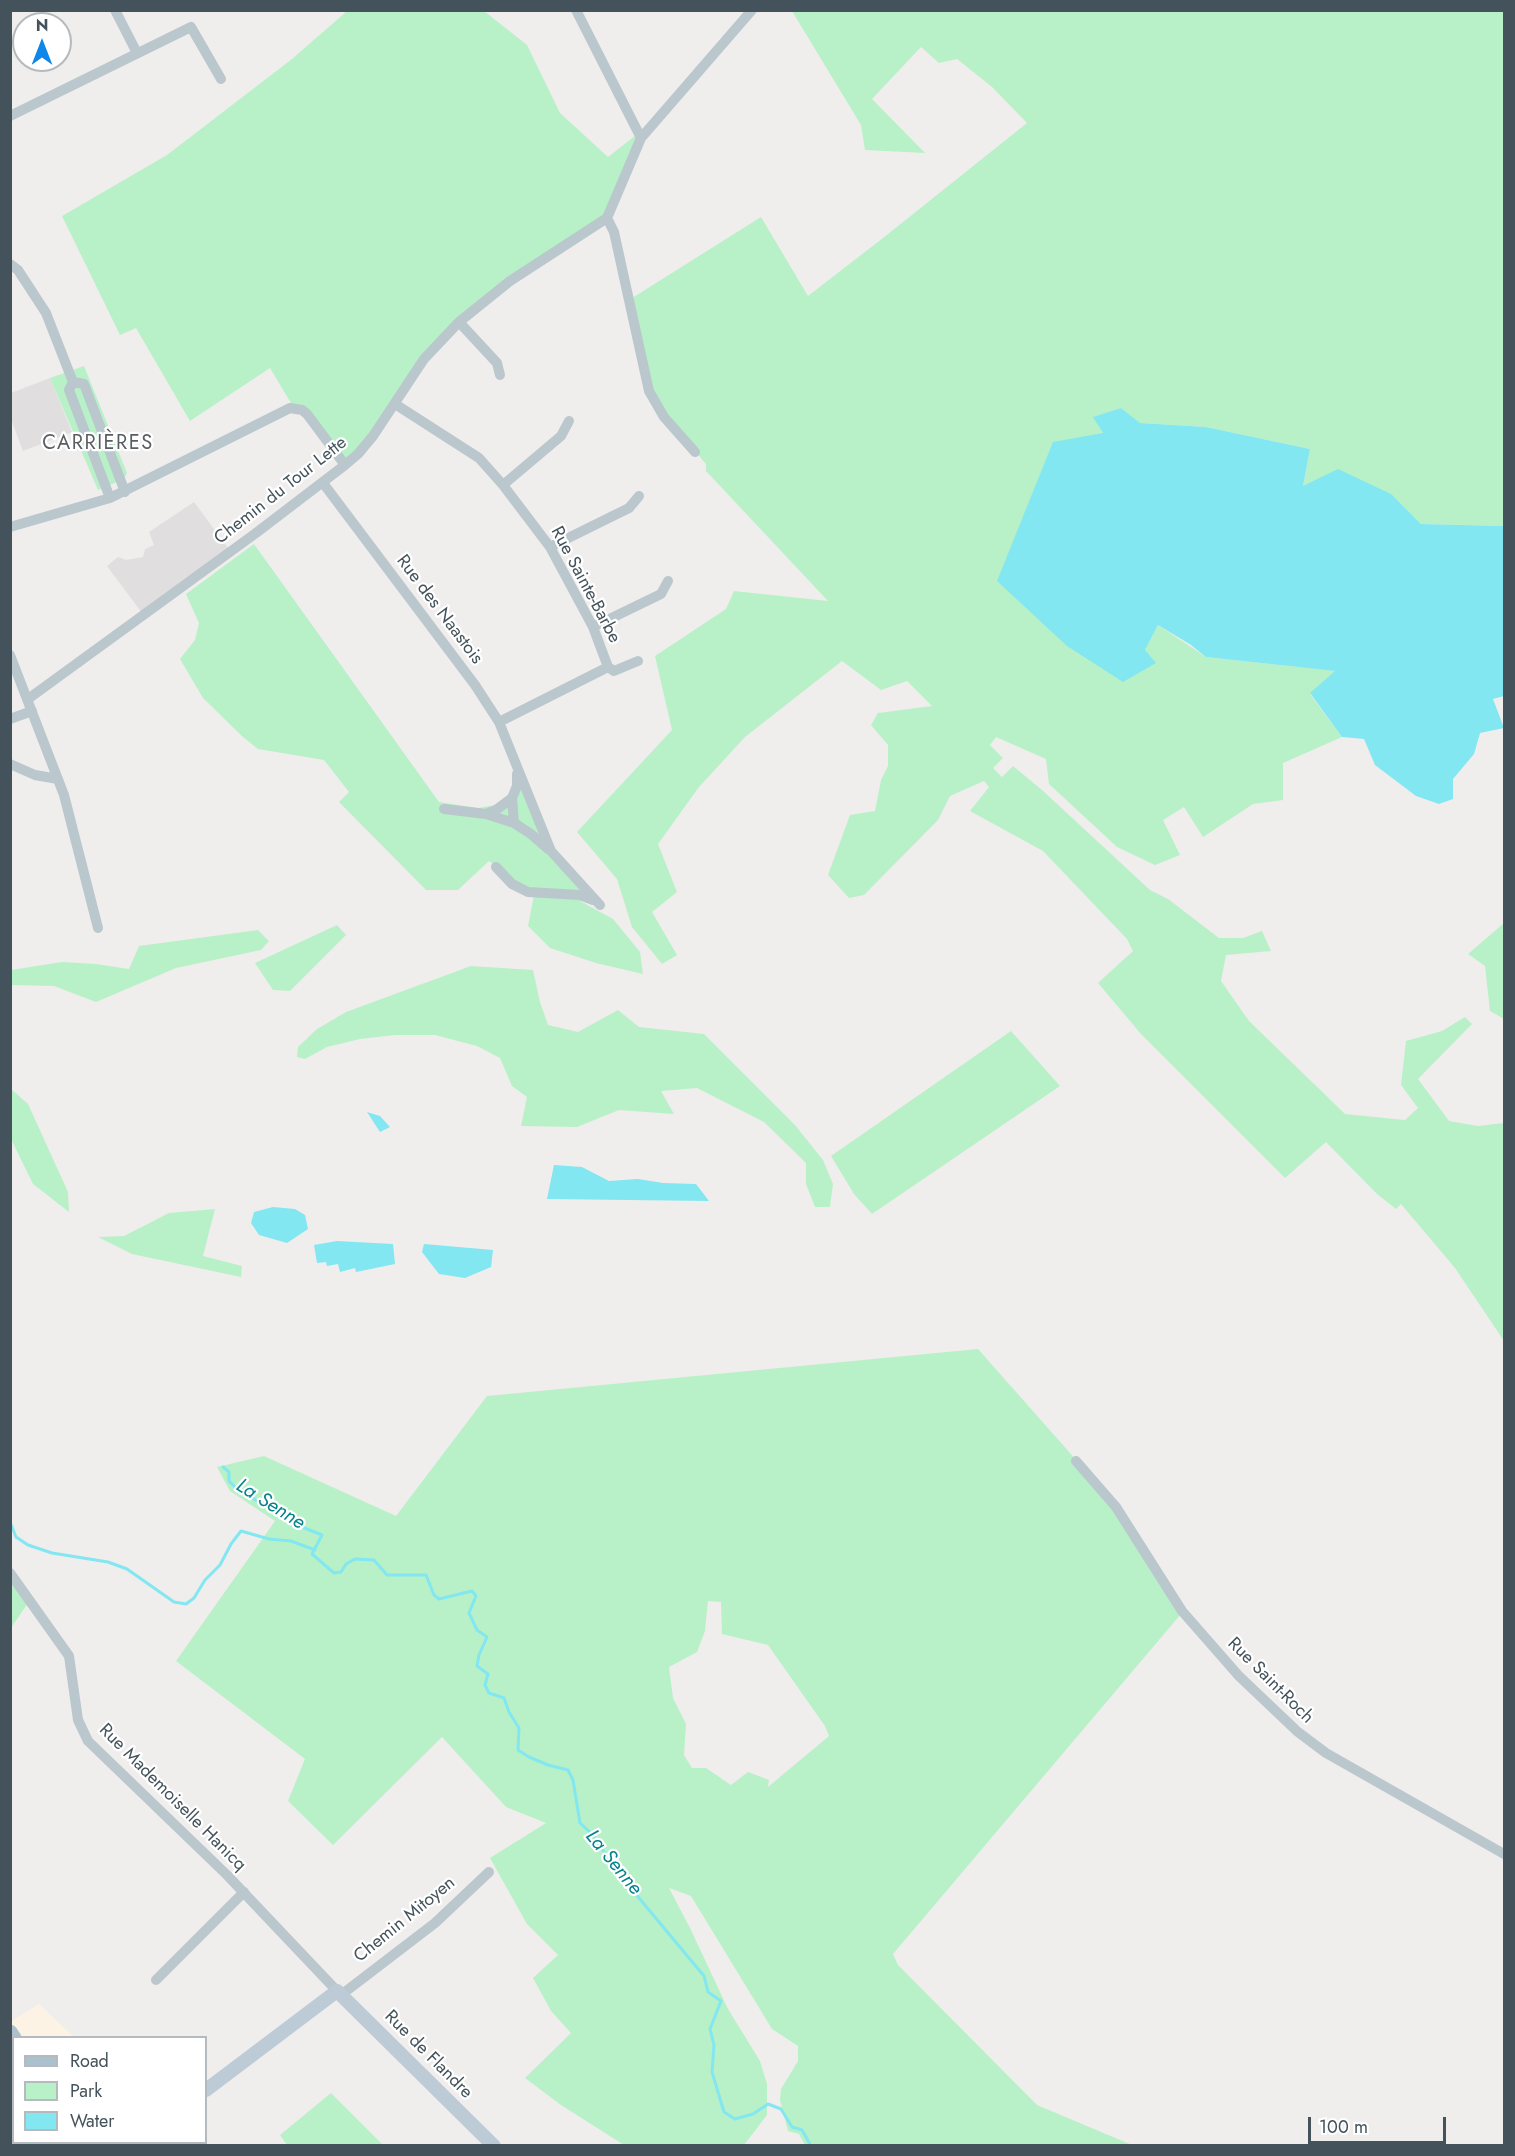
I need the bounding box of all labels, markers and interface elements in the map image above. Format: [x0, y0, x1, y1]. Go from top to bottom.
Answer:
north arrow [12, 12, 72, 72]
text: N [36, 14, 48, 37]
district label: CARRIÈRES [42, 432, 154, 456]
street label: Chemin du Tour Lette [210, 432, 352, 550]
street label: Rue Sainte-Barbe [545, 523, 625, 647]
street label: Rue des Naastois [391, 551, 487, 669]
water label: La Senne [231, 1474, 309, 1536]
street label: Rue Saint-Roch [1222, 1633, 1318, 1729]
street label: Rue Mademoiselle Hanicq [94, 1720, 250, 1876]
water label: La Senne [580, 1826, 646, 1900]
street label: Chemin Mitoyen [350, 1873, 460, 1967]
street label: Rue de Flandre [379, 2006, 477, 2104]
legend [12, 2036, 207, 2144]
text: Road [70, 2048, 109, 2074]
text: Park [70, 2078, 102, 2104]
scale bar [1311, 2105, 1449, 2143]
text: Water [70, 2108, 114, 2134]
text: 100 m [1319, 2114, 1368, 2140]

